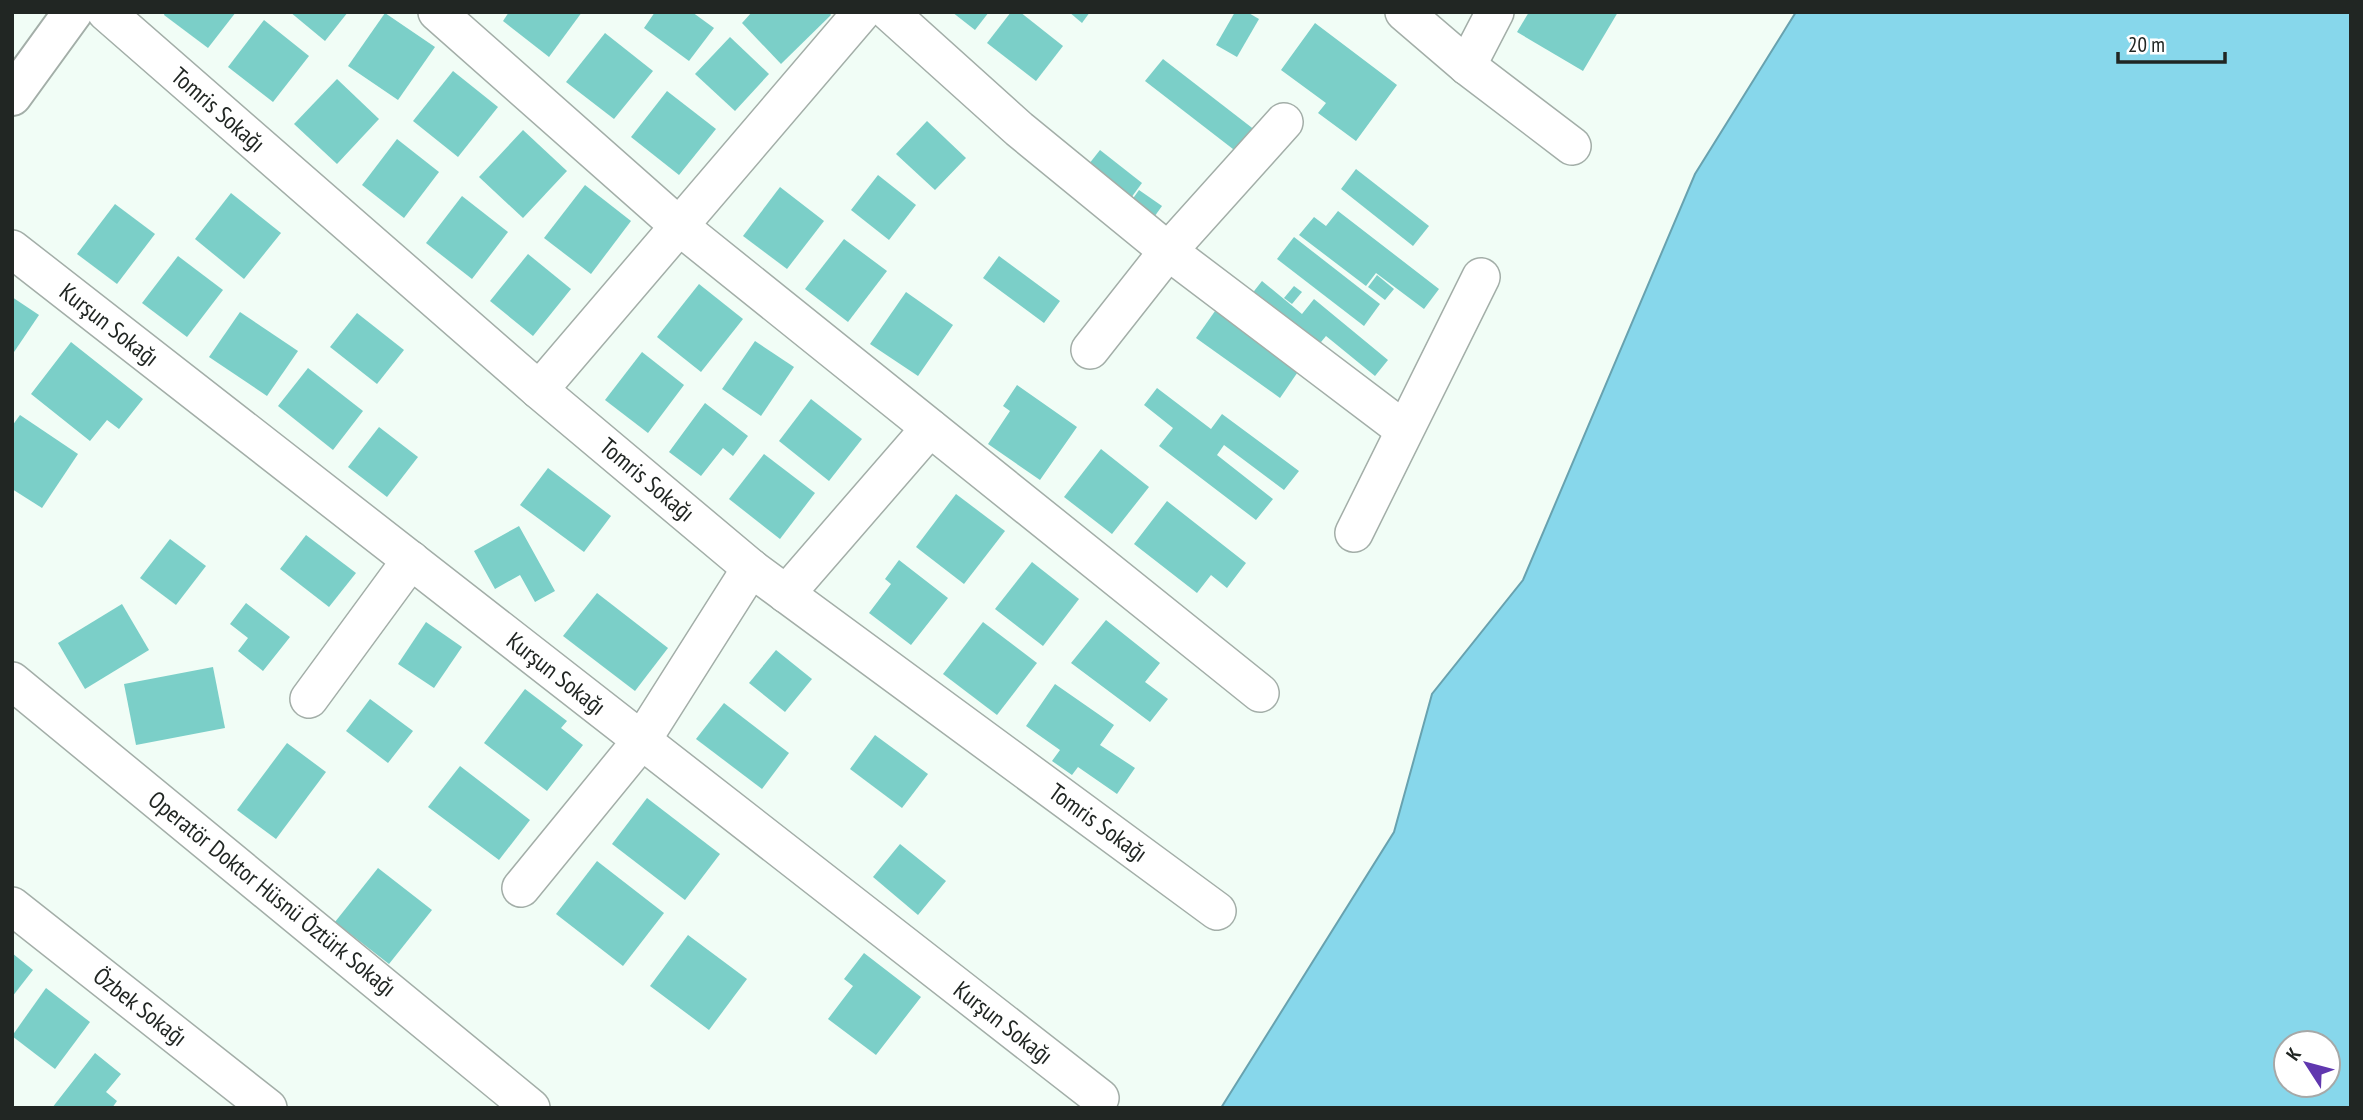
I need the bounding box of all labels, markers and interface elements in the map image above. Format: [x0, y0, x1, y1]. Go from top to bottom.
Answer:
scale bar [2118, 21, 2225, 65]
text: 20 m [2128, 31, 2165, 58]
street label: Tomris Sokağı [165, 60, 272, 159]
street label: Kurşun Sokağı [53, 276, 165, 373]
street label: Tomris Sokağı [594, 431, 701, 528]
street label: Kurşun Sokağı [500, 625, 612, 722]
street label: Tomris Sokağı [1043, 776, 1154, 869]
street label: Operatör Doktor Hüsnü Öztürk Sokağı [142, 784, 403, 1003]
street label: Özbek Sokağı [87, 960, 193, 1053]
street label: Kurşun Sokağı [947, 974, 1059, 1071]
north arrow [2272, 1029, 2342, 1099]
text: K [2281, 1043, 2306, 1065]

